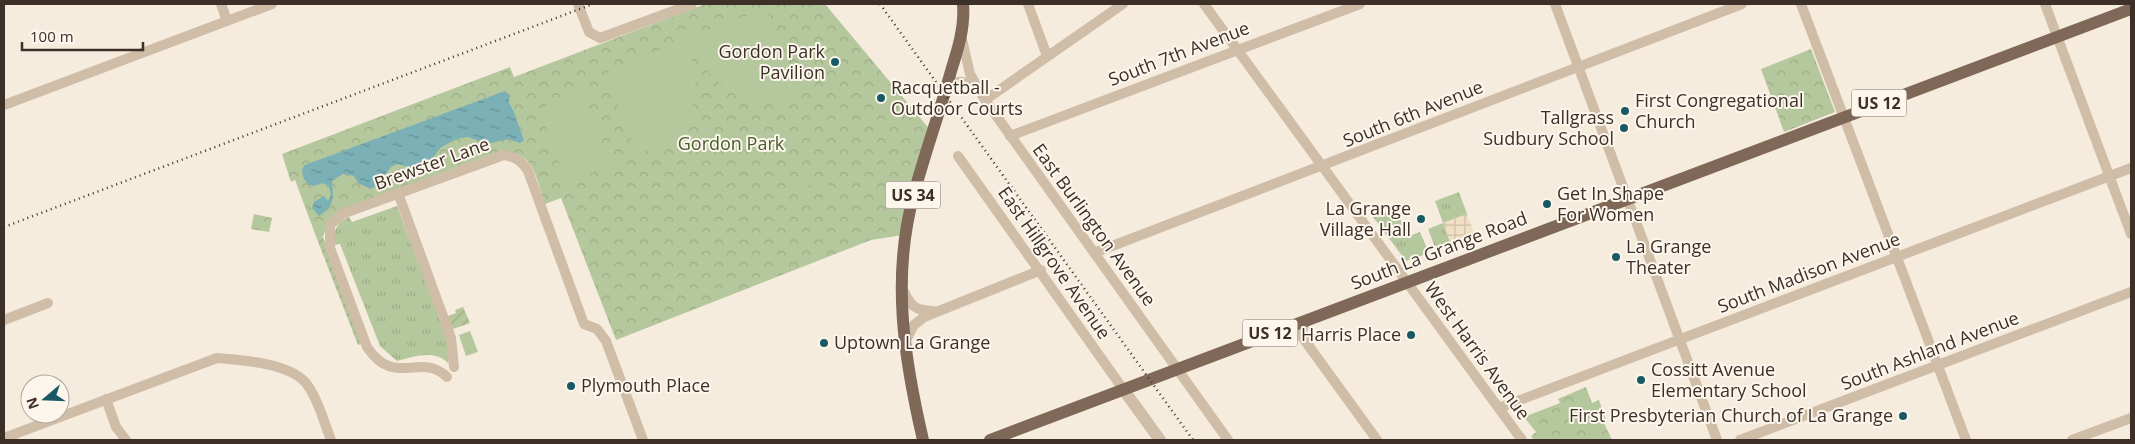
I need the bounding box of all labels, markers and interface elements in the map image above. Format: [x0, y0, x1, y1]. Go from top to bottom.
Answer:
street label: South 7th Avenue [1105, 15, 1252, 91]
scale bar [22, 20, 144, 52]
text: 100 m [30, 26, 74, 46]
place label: Gordon Park Pavilion [719, 39, 826, 84]
marker: Gordon Park Pavilion [829, 56, 841, 68]
street label: South 6th Avenue [1339, 74, 1486, 152]
place label: Racquetball - Outdoor Courts [891, 75, 1023, 120]
place label: First Congregational Church [1635, 88, 1803, 133]
road number: US 12 [1852, 90, 1906, 116]
marker: Racquetball - Outdoor Courts [875, 92, 887, 104]
place label: Tallgrass Sudbury School [1483, 105, 1614, 150]
marker: First Congregational Church [1619, 105, 1631, 117]
marker: Tallgrass Sudbury School [1618, 122, 1630, 134]
street label: Brewster Lane [371, 131, 492, 195]
park label: Gordon Park [678, 131, 785, 155]
street label: East Burlington Avenue [1028, 138, 1162, 310]
street label: East Hillgrove Avenue [993, 181, 1117, 343]
place label: Get In Shape For Women [1557, 181, 1664, 226]
road number: US 34 [886, 182, 940, 208]
place label: La Grange Village Hall [1320, 196, 1411, 241]
marker: Get In Shape For Women [1541, 198, 1553, 210]
street label: South La Grange Road [1347, 205, 1530, 295]
marker: La Grange Village Hall [1415, 213, 1427, 225]
street label: South Madison Avenue [1714, 226, 1903, 318]
place label: La Grange Theater [1626, 234, 1711, 279]
marker: La Grange Theater [1610, 251, 1622, 263]
street label: West Harris Avenue [1420, 277, 1536, 424]
street label: South Ashland Avenue [1837, 305, 2022, 395]
road number: US 12 [1242, 319, 1298, 346]
place label: Harris Place [1301, 322, 1401, 346]
marker: Harris Place [1405, 329, 1417, 341]
place label: Uptown La Grange [834, 330, 990, 354]
marker: Uptown La Grange [818, 337, 830, 349]
place label: Cossitt Avenue Elementary School [1651, 357, 1807, 402]
place label: Plymouth Place [581, 373, 710, 397]
north arrow [20, 374, 70, 424]
marker: Cossitt Avenue Elementary School [1635, 374, 1647, 386]
marker: Plymouth Place [565, 380, 577, 392]
text: N [21, 395, 43, 412]
place label: First Presbyterian Church of La Grange [1569, 403, 1893, 427]
marker: First Presbyterian Church of La Grange [1897, 410, 1909, 422]

